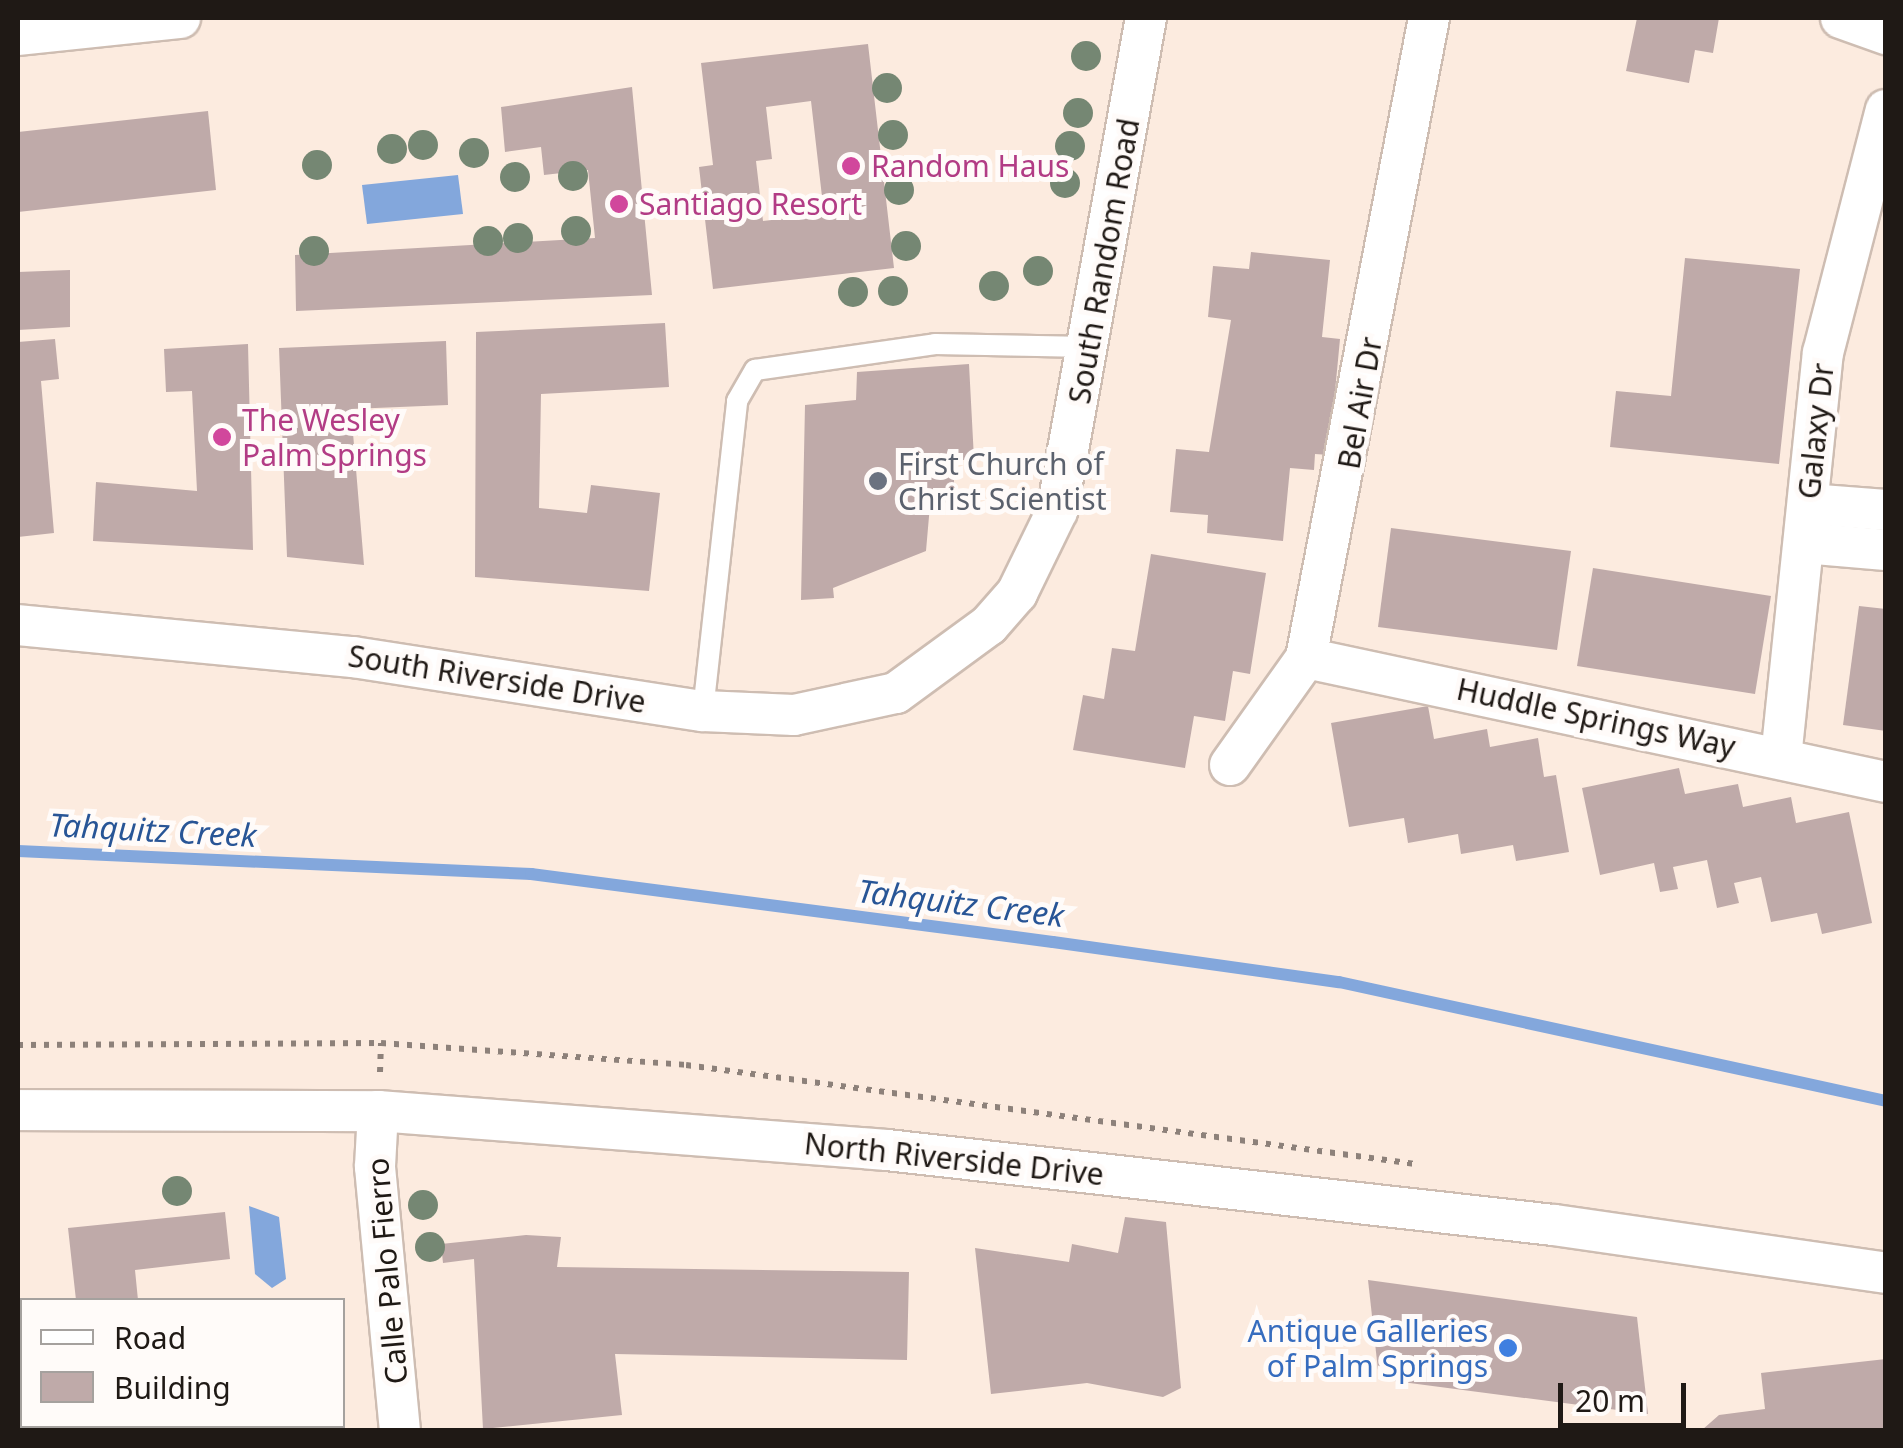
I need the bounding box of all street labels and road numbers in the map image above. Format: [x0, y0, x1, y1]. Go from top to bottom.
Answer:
street label: South Random Road [1061, 116, 1147, 406]
street label: Bel Air Dr [1331, 334, 1389, 472]
street label: Galaxy Dr [1791, 361, 1841, 501]
street label: South Riverside Drive [346, 638, 648, 720]
street label: Huddle Springs Way [1453, 671, 1739, 765]
street label: North Riverside Drive [802, 1125, 1106, 1193]
street label: Calle Palo Fierro [359, 1156, 415, 1386]

